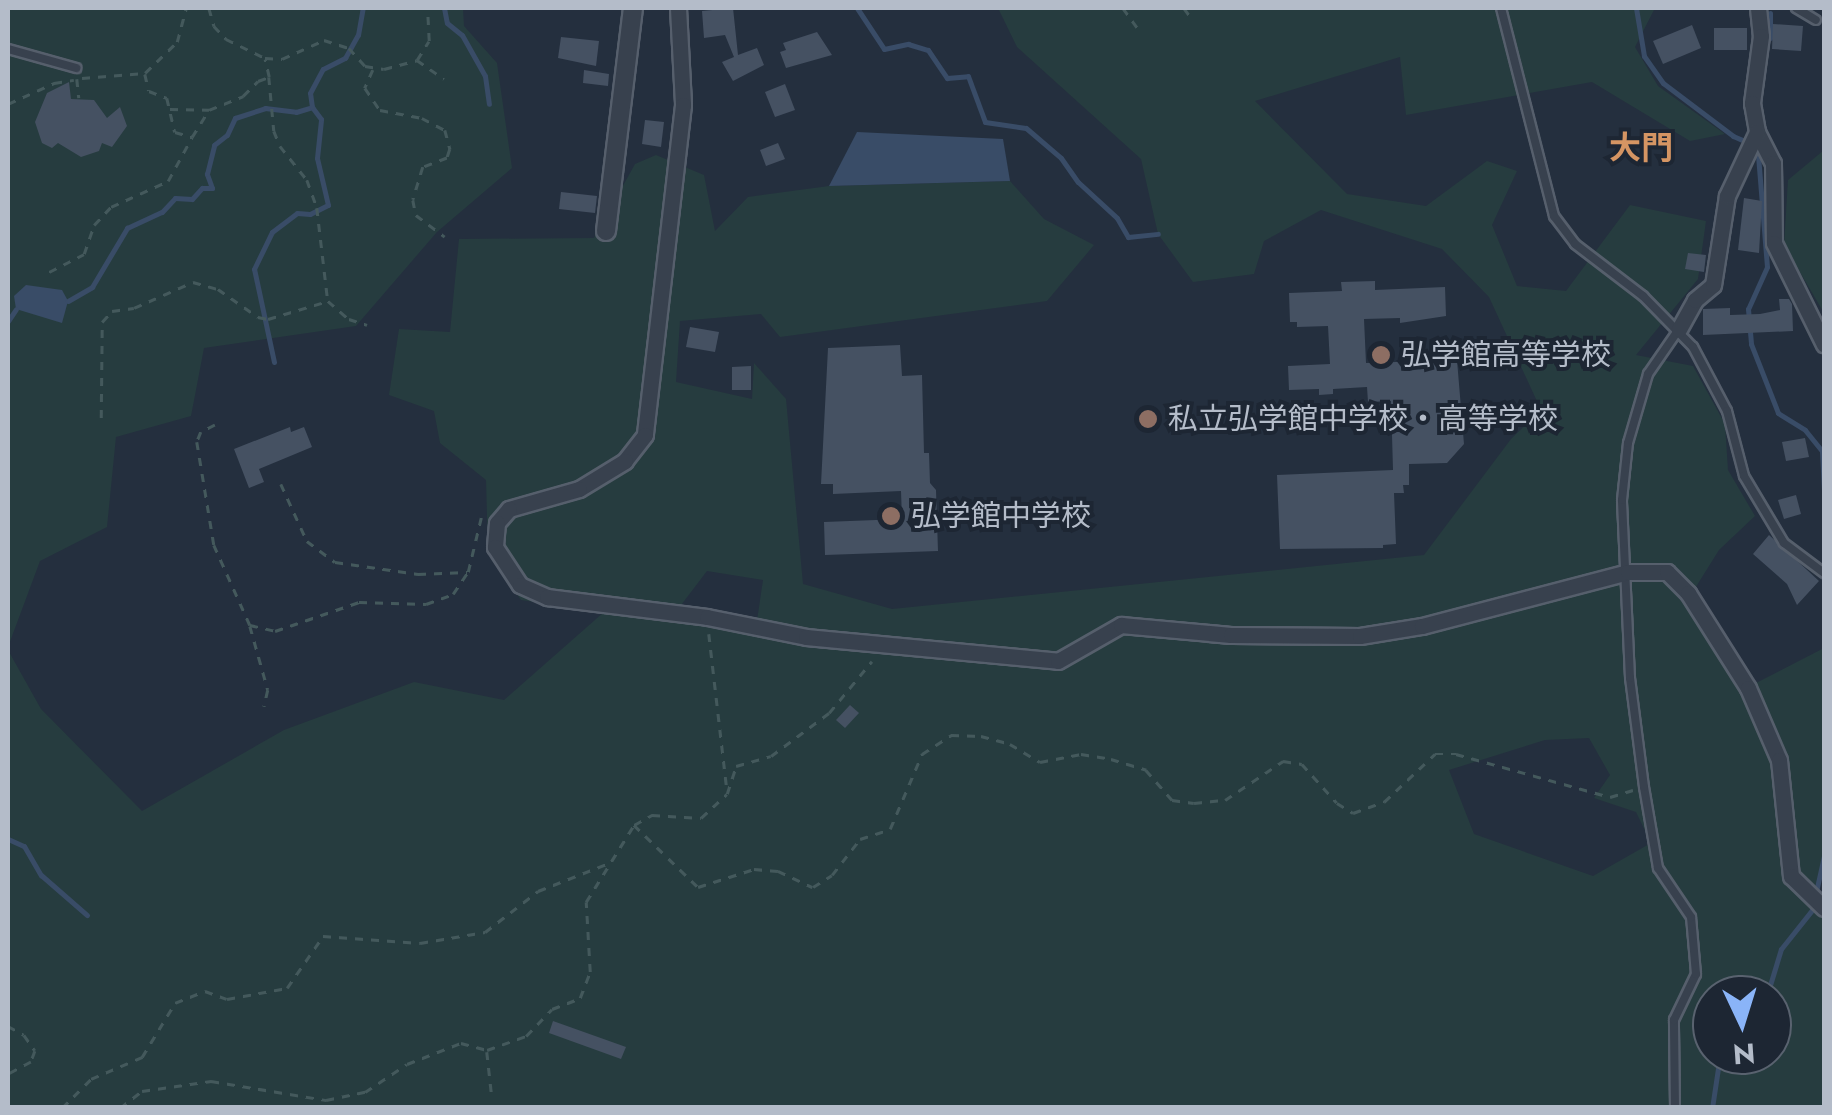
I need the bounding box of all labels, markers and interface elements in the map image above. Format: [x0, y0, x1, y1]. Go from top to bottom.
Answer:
district label: 大門 [1609, 129, 1673, 167]
place label: 弘学館高等学校 [1401, 337, 1611, 373]
marker: 弘学館高等学校 [1370, 344, 1392, 366]
place label: 私立弘学館中学校・高等学校 [1168, 401, 1558, 437]
marker: 私立弘学館中学校・高等学校 [1137, 408, 1159, 430]
place label: 弘学館中学校 [911, 498, 1091, 534]
marker: 弘学館中学校 [880, 505, 902, 527]
north arrow [1692, 975, 1792, 1075]
text: N [1731, 1032, 1757, 1075]

